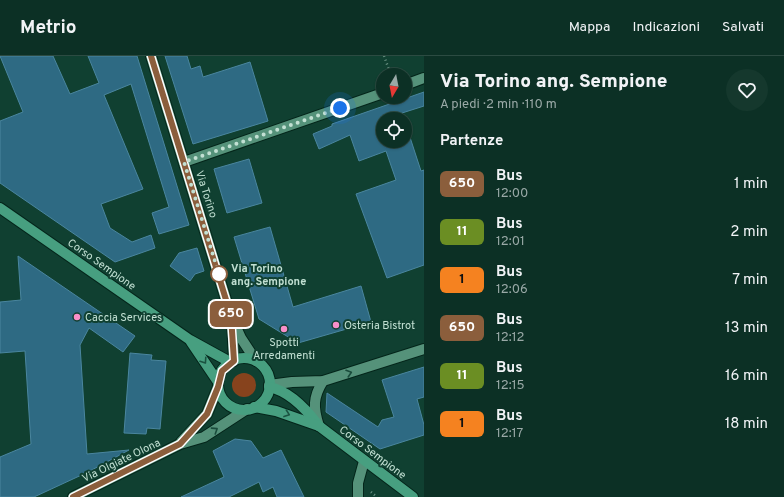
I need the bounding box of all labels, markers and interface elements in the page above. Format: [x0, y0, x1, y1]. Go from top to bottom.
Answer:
text: Metrio [20, 16, 77, 40]
text: Mappa [569, 19, 610, 36]
text: Indicazioni [632, 19, 700, 36]
text: Salvati [722, 19, 764, 36]
north arrow [376, 68, 412, 104]
map controls [376, 68, 412, 148]
button: heart [726, 69, 768, 111]
text: Via Torino ang. Sempione [440, 70, 667, 94]
text: A piedi · 2 min · 110 m [440, 97, 557, 113]
your location [330, 98, 350, 118]
button: locate [376, 112, 412, 148]
text: Partenze [440, 132, 503, 151]
text: Bus [496, 167, 523, 186]
street label: Via Torino [192, 169, 220, 220]
text: 650 [449, 175, 475, 192]
text: 1 min [734, 175, 768, 194]
text: 12:00 [496, 186, 528, 202]
text: Bus [496, 215, 523, 234]
text: 11 [456, 223, 468, 240]
text: 2 min [730, 223, 768, 242]
text: 12:01 [496, 234, 525, 250]
street label: Corso Sempione [64, 236, 138, 294]
place label: Via Torino ang. Sempione [231, 262, 306, 289]
text: Bus [496, 263, 523, 282]
marker: Via Torino ang. Sempione [210, 265, 228, 283]
text: 1 [459, 271, 465, 288]
text: 7 min [732, 271, 768, 290]
text: 12:06 [496, 282, 528, 298]
line badge: 650 [208, 301, 254, 327]
text: 650 [218, 305, 244, 322]
place label: Caccia Services [85, 311, 162, 325]
text: Bus [496, 311, 523, 330]
marker: Caccia Services [72, 312, 82, 322]
place label: Osteria Bistrot [344, 319, 415, 333]
text: 650 [449, 319, 475, 336]
text: 13 min [725, 319, 768, 338]
marker: Osteria Bistrot [331, 320, 341, 330]
marker: Spotti Arredamenti [279, 324, 289, 334]
text: 12:12 [496, 330, 525, 346]
place label: Spotti Arredamenti [253, 336, 315, 363]
one-way arrow [199, 357, 207, 364]
text: Bus [496, 359, 523, 378]
text: 11 [456, 367, 468, 384]
text: 16 min [725, 367, 768, 386]
one-way arrow [345, 369, 352, 378]
text: 12:15 [496, 378, 525, 394]
text: Bus [496, 407, 523, 426]
one-way arrow [283, 410, 290, 418]
text: 1 [459, 415, 465, 432]
text: 18 min [725, 415, 768, 434]
street label: Corso Sempione [336, 423, 409, 483]
text: 12:17 [496, 426, 523, 442]
one-way arrow [211, 427, 218, 435]
street label: Via Olgiate Olona [80, 436, 163, 486]

